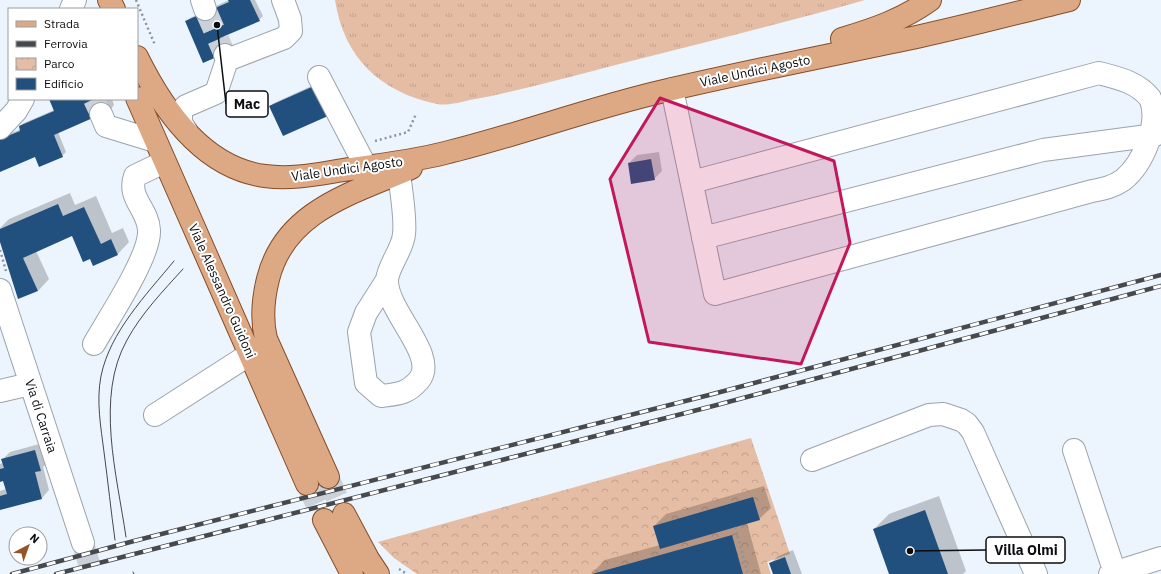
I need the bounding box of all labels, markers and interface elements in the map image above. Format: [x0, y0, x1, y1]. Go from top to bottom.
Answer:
legend [8, 8, 138, 100]
text: Strada [44, 16, 80, 31]
text: Ferrovia [44, 36, 88, 51]
street label: Viale Undici Agosto [698, 51, 812, 91]
text: Parco [44, 56, 75, 71]
text: Edificio [44, 76, 84, 91]
callout: Mac [226, 91, 268, 117]
text: Mac [234, 95, 260, 113]
street label: Viale Undici Agosto [290, 153, 404, 185]
street label: Viale Alessandro Guidoni [185, 221, 259, 361]
street label: Via di Carraia [21, 377, 61, 455]
north arrow [8, 526, 48, 566]
text: N [27, 531, 42, 546]
callout: Villa Olmi [986, 537, 1065, 563]
text: Villa Olmi [994, 541, 1058, 559]

